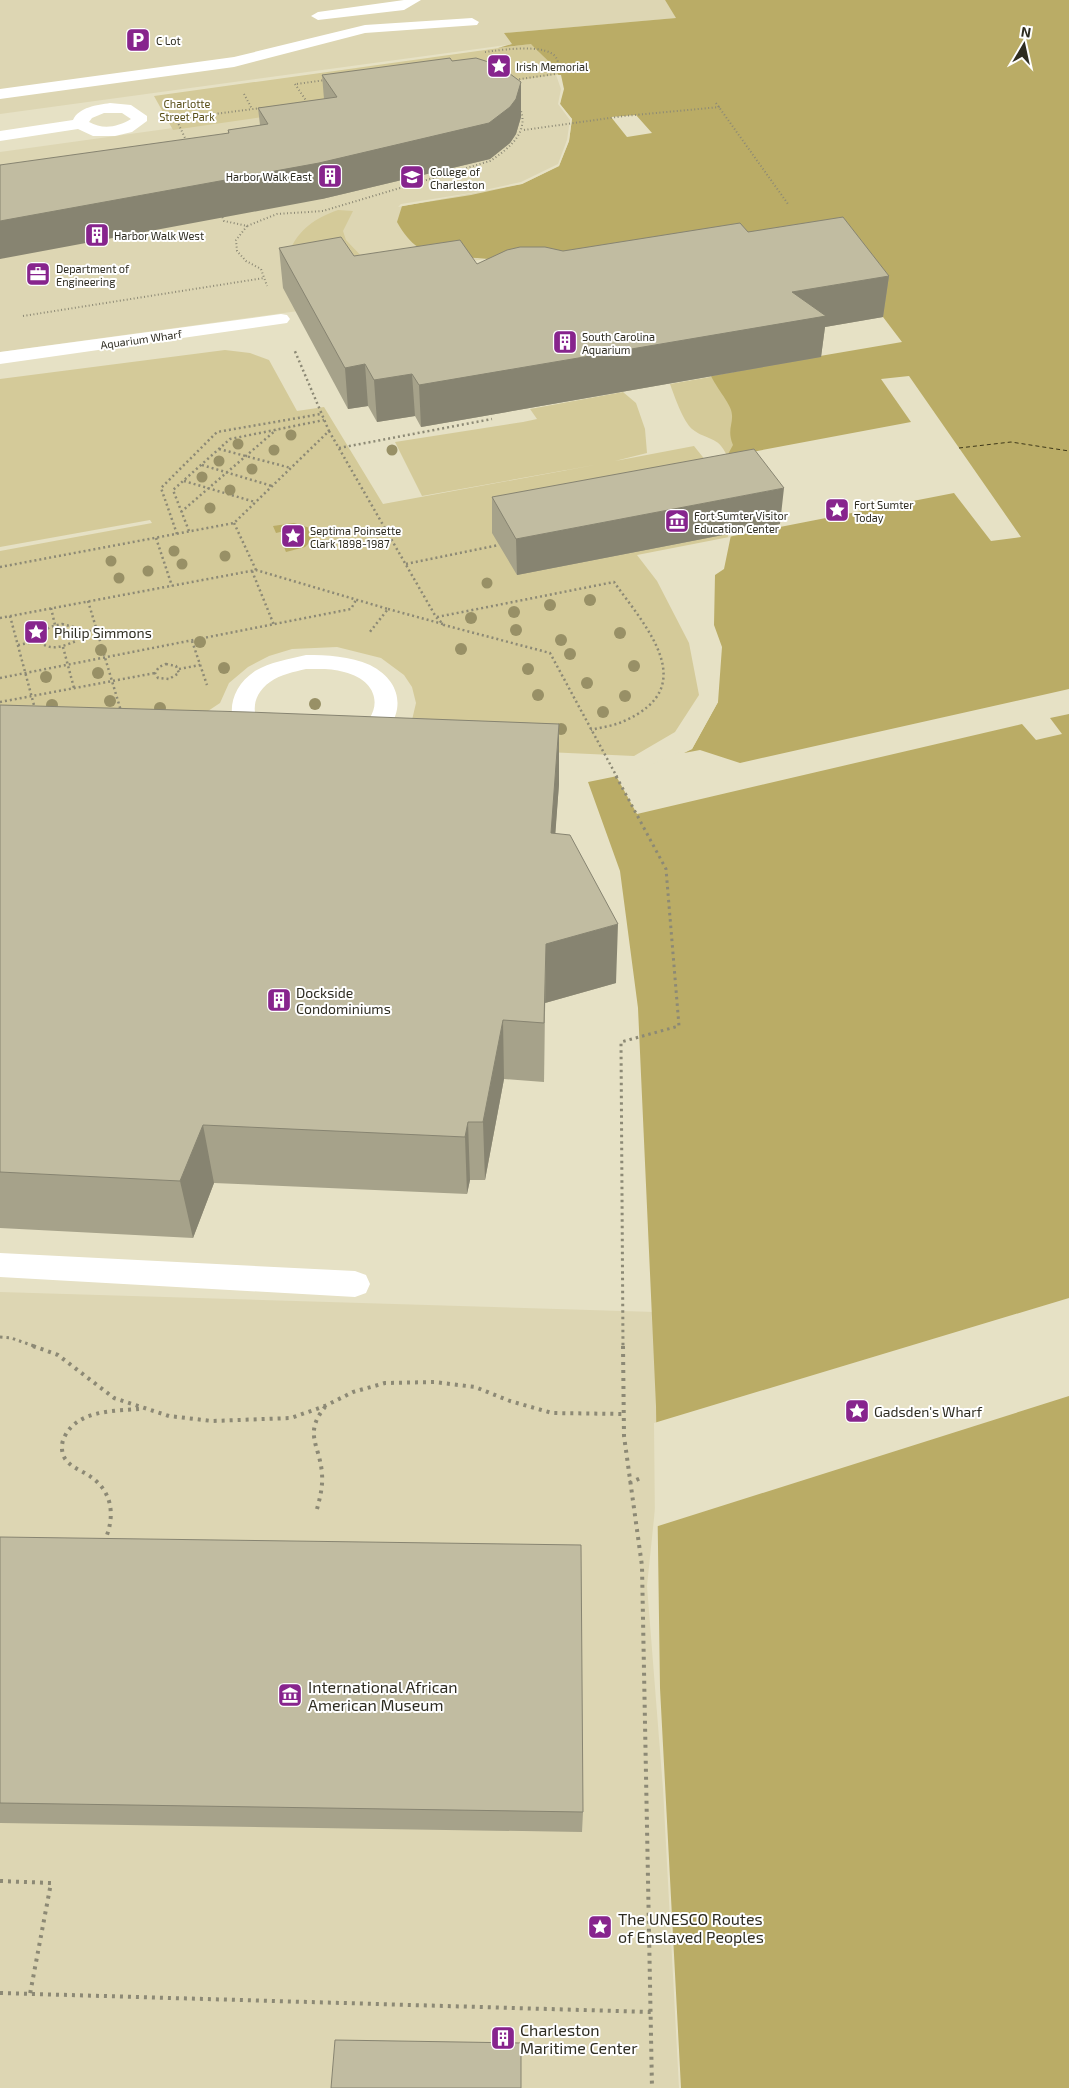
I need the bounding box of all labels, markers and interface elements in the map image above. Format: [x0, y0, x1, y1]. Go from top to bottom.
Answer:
north arrow [999, 20, 1049, 70]
text: N [1020, 22, 1032, 41]
parking icon: C Lot [125, 27, 151, 53]
place label: C Lot [156, 34, 181, 47]
place icon: Irish Memorial [486, 53, 512, 79]
place label: Irish Memorial [516, 60, 589, 73]
park label: Charlotte Street Park [159, 97, 215, 123]
building icon: Harbor Walk East [317, 163, 343, 189]
school or university icon: College of Charleston [399, 164, 425, 190]
place label: College of Charleston [430, 165, 485, 191]
place label: Harbor Walk East [226, 170, 312, 183]
building icon: Harbor Walk West [84, 222, 110, 248]
place label: Harbor Walk West [114, 229, 204, 242]
office icon: Department of Engineering [25, 261, 51, 287]
place label: Department of Engineering [56, 262, 130, 288]
street label: Aquarium Wharf [99, 327, 183, 351]
building icon: South Carolina Aquarium [552, 329, 578, 355]
place label: South Carolina Aquarium [582, 330, 655, 356]
place icon: Fort Sumter Today [824, 497, 850, 523]
place label: Fort Sumter Today [854, 498, 914, 524]
museum icon: Fort Sumter Visitor Education Center [664, 508, 690, 534]
place label: Fort Sumter Visitor Education Center [694, 509, 789, 535]
place icon: Septima Poinsette Clark 1898-1987 [280, 523, 306, 549]
place label: Septima Poinsette Clark 1898-1987 [310, 524, 401, 550]
place icon: Philip Simmons [23, 619, 49, 645]
place label: Philip Simmons [54, 624, 152, 641]
place label: Dockside Condominiums [296, 984, 391, 1017]
building icon: Dockside Condominiums [266, 987, 292, 1013]
place icon: Gadsden's Wharf [844, 1398, 870, 1424]
place label: Gadsden's Wharf [874, 1403, 983, 1420]
place label: International African American Museum [308, 1677, 458, 1714]
museum icon: International African American Museum [277, 1682, 303, 1708]
place label: The UNESCO Routes of Enslaved Peoples [618, 1909, 764, 1946]
place icon: The UNESCO Routes of Enslaved Peoples [587, 1914, 613, 1940]
place label: Charleston Maritime Center [520, 2020, 638, 2057]
building icon: Charleston Maritime Center [490, 2025, 516, 2051]

